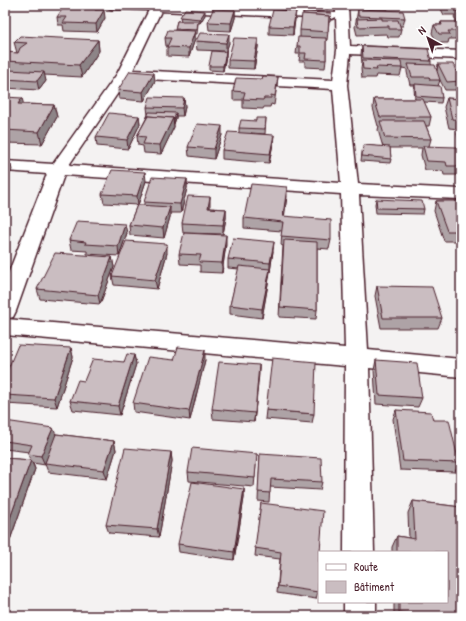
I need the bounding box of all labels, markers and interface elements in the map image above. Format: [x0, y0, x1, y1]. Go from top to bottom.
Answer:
north arrow [408, 18, 448, 58]
text: N [415, 23, 428, 38]
legend [318, 551, 448, 603]
text: Route [354, 558, 378, 575]
text: Bâtiment [354, 578, 395, 595]

